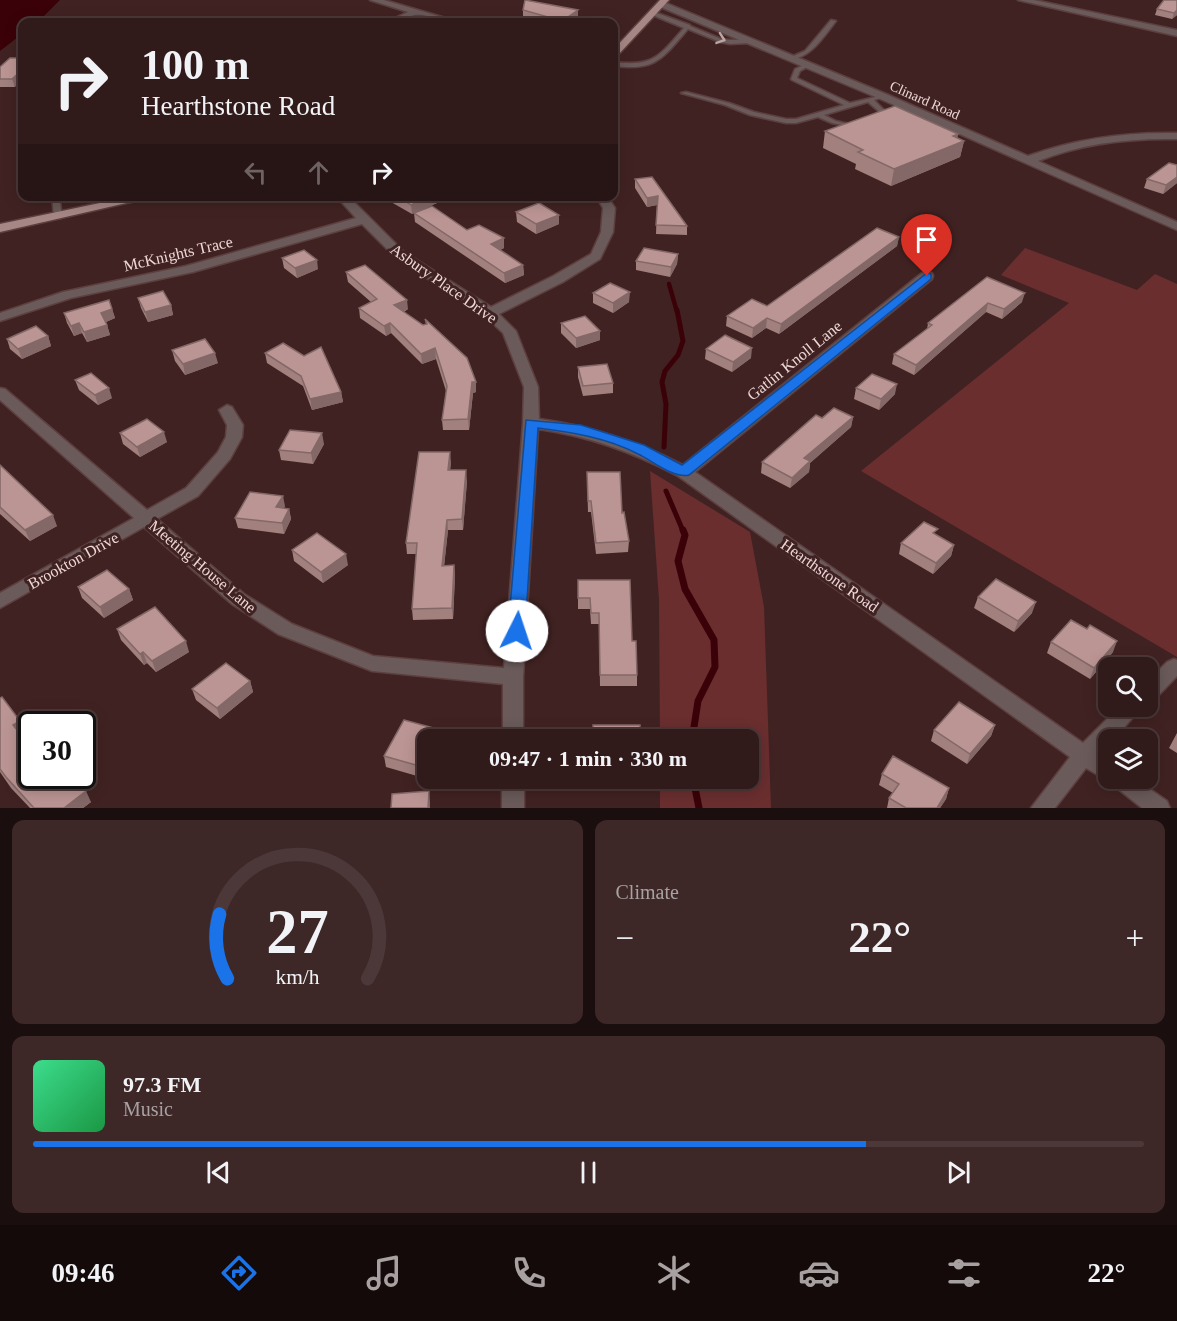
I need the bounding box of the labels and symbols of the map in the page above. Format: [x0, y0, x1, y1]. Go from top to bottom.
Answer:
one-way arrow [715, 32, 725, 44]
street label: Clinard Road [887, 78, 962, 123]
pin [901, 214, 952, 276]
street label: McKnights Trace [122, 233, 235, 275]
street label: Asbury Place Drive [387, 240, 500, 327]
street label: Gatlin Knoll Lane [744, 317, 845, 404]
street label: Meeting House Lane [145, 517, 260, 617]
street label: Brookton Drive [25, 529, 121, 592]
street label: Hearthstone Road [778, 535, 882, 615]
position arrow [485, 599, 549, 663]
speed limit sign: 30 [18, 711, 96, 789]

